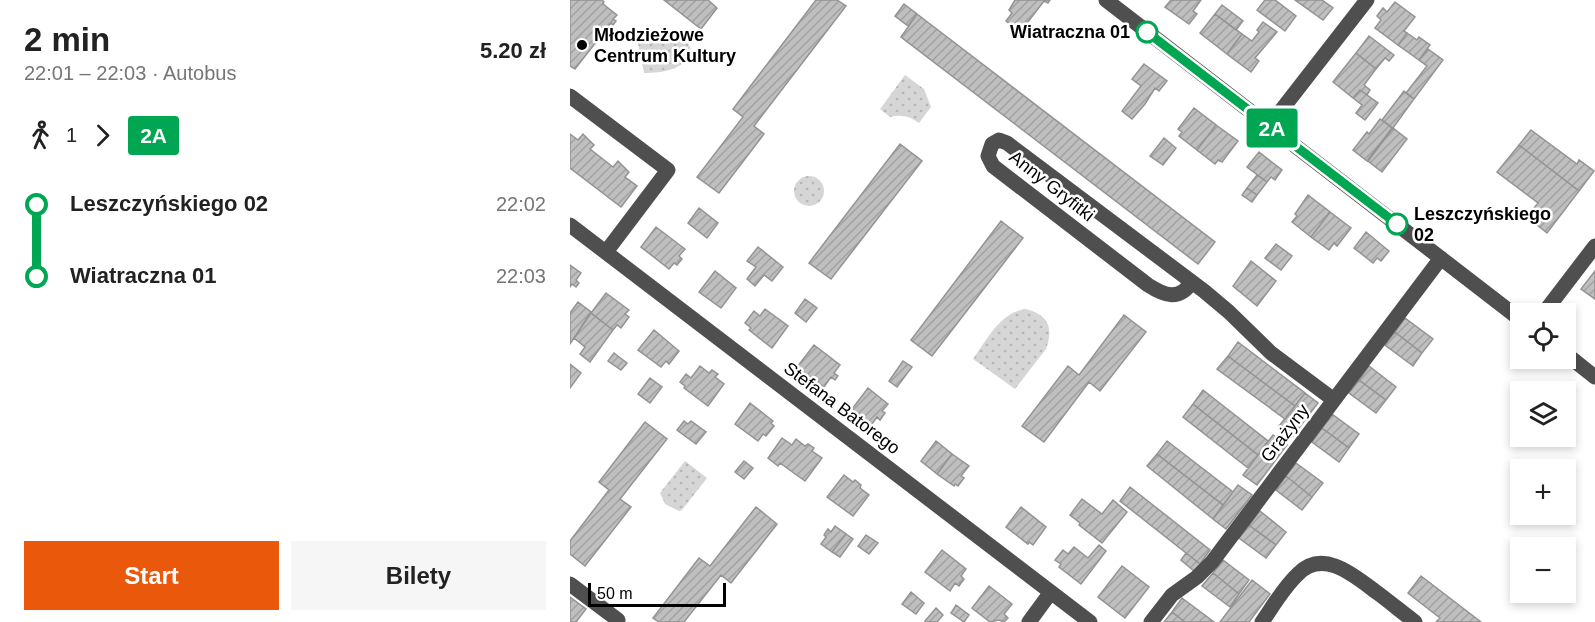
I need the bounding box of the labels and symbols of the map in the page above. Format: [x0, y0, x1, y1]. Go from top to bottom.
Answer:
marker: Wiatraczna 01 [1136, 21, 1158, 43]
place label: Wiatraczna 01 [1010, 22, 1130, 42]
place label: Młodzieżowe Centrum Kultury [594, 25, 736, 66]
marker: Młodzieżowe Centrum Kultury [575, 38, 589, 52]
line badge: 2A [1245, 108, 1299, 148]
street label: Anny Gryfitki [1006, 147, 1098, 225]
place label: Leszczyńskiego 02 [1414, 204, 1551, 245]
marker: Leszczyńskiego 02 [1386, 213, 1408, 235]
street label: Stefana Batorego [780, 358, 904, 458]
street label: Grażyny [1257, 400, 1313, 466]
scale bar [588, 580, 726, 608]

